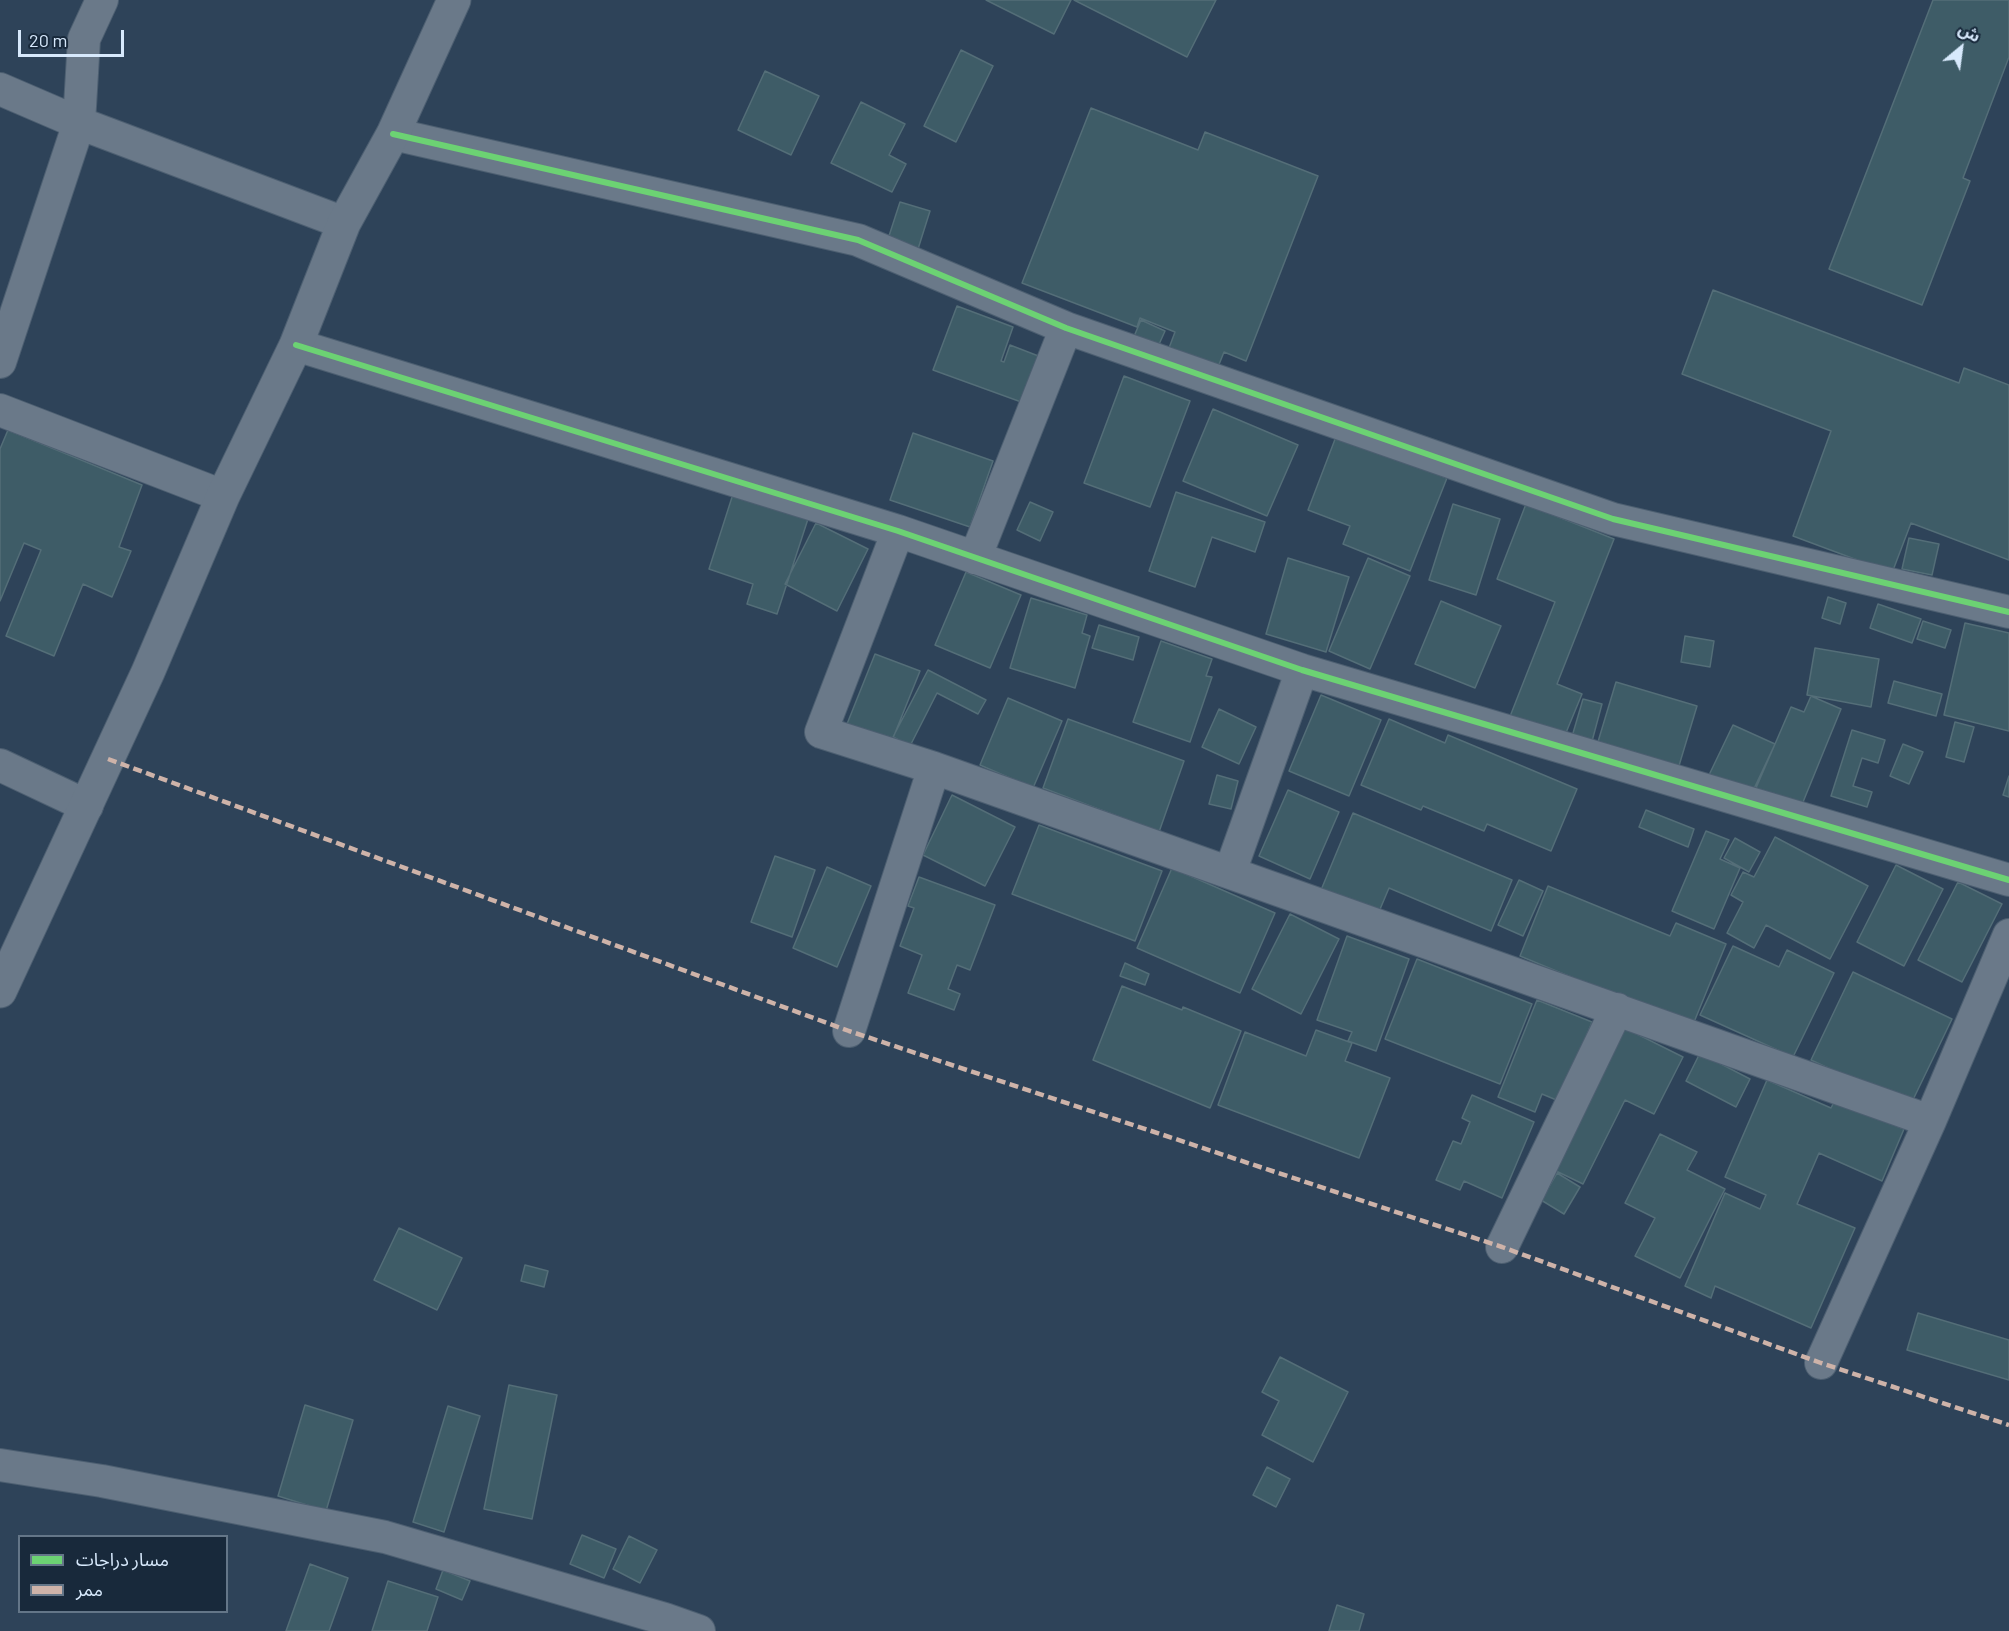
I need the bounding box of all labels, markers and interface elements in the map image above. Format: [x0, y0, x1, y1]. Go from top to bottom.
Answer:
scale bar [21, 18, 128, 56]
north arrow [1931, 18, 1991, 78]
text: ش [1956, 18, 1984, 45]
text: 20 m [29, 29, 67, 51]
legend [18, 1535, 228, 1613]
text: مسار دراجات [76, 1548, 169, 1570]
text: ممر [76, 1578, 103, 1600]

